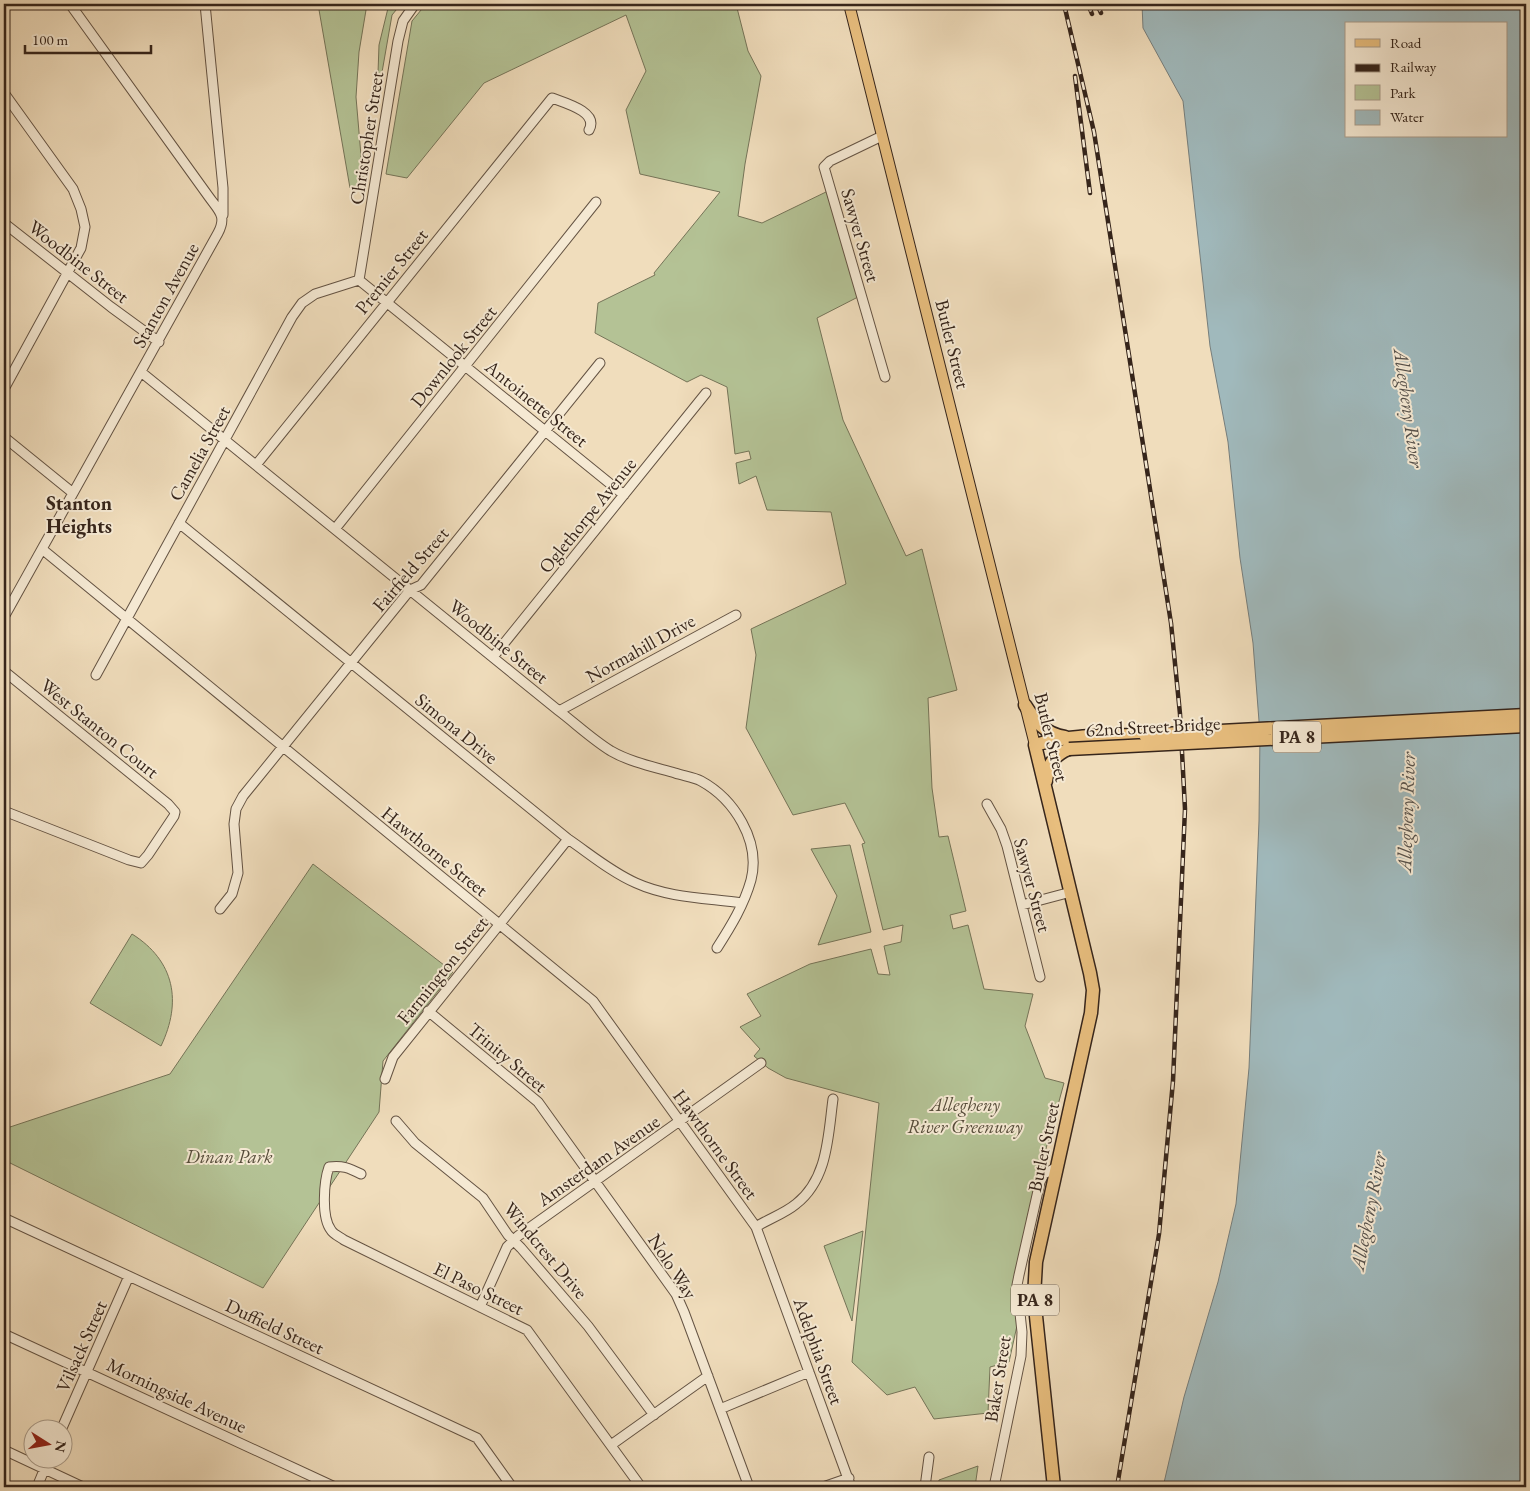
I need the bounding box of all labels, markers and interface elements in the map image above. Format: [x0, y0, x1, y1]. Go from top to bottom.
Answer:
scale bar [25, 22, 151, 54]
legend [1345, 22, 1508, 138]
text: 100 m [32, 30, 69, 49]
text: Road [1390, 33, 1422, 52]
text: Railway [1390, 57, 1437, 76]
street label: Christopher Street [344, 70, 389, 206]
text: Park [1390, 83, 1417, 102]
text: Water [1390, 107, 1424, 126]
street label: Sawyer Street [835, 185, 886, 285]
street label: Woodbine Street [23, 214, 134, 309]
street label: Premier Street [349, 223, 434, 319]
street label: Stanton Avenue [126, 238, 205, 352]
street label: Butler Street [929, 297, 976, 391]
street label: Downlook Street [405, 300, 502, 412]
water label: Allegheny River [1387, 345, 1430, 471]
street label: Antoinette Street [479, 354, 593, 453]
street label: Camelia Street [163, 401, 236, 505]
street label: Oglethorpe Avenue [533, 452, 642, 578]
district label: Stanton Heights [46, 490, 112, 539]
street label: Fairfield Street [367, 522, 454, 617]
street label: Woodbine Street [444, 593, 554, 689]
street label: Normahill Drive [581, 608, 699, 689]
street label: West Stanton Court [35, 673, 164, 784]
street label: Simona Drive [410, 687, 503, 769]
street label: Butler Street [1028, 690, 1075, 784]
street label: 62nd Street Bridge [1085, 710, 1221, 743]
road number: PA 8 [1273, 722, 1321, 752]
water label: Allegheny River [1391, 750, 1421, 874]
street label: Hawthorne Street [376, 801, 493, 902]
street label: Sawyer Street [1008, 835, 1057, 935]
street label: Farmington Street [391, 911, 494, 1029]
street label: Trinity Street [463, 1017, 553, 1098]
street label: Hawthorne Street [667, 1084, 764, 1204]
park label: Allegheny River Greenway [907, 1092, 1023, 1139]
street label: Butler Street [1022, 1100, 1065, 1194]
street label: Amsterdam Avenue [531, 1109, 664, 1213]
park label: Dinan Park [184, 1144, 273, 1169]
water label: Allegheny River [1343, 1148, 1392, 1274]
street label: Windcrest Drive [498, 1197, 593, 1304]
street label: Nolo Way [642, 1229, 703, 1304]
street label: El Paso Street [430, 1256, 528, 1321]
road number: PA 8 [1011, 1284, 1059, 1316]
street label: Duffield Street [221, 1293, 328, 1360]
street label: Adelphia Street [787, 1293, 849, 1408]
street label: Vilsack Street [50, 1297, 113, 1396]
street label: Baker Street [978, 1334, 1017, 1424]
street label: Morningside Avenue [103, 1352, 251, 1439]
north arrow [22, 1418, 72, 1468]
text: N [51, 1439, 71, 1454]

